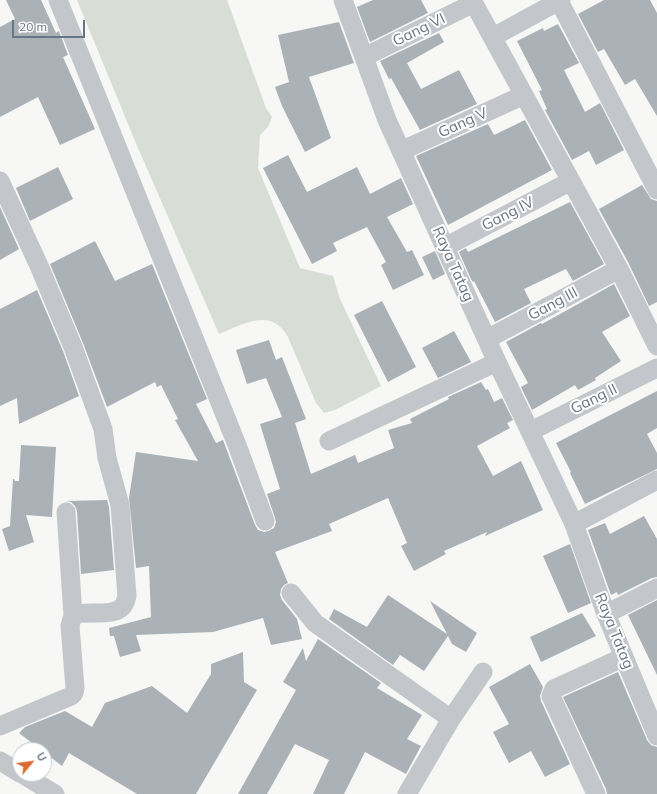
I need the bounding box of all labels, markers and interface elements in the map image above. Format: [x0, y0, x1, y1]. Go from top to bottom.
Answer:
street label: Gang VI [390, 10, 448, 50]
scale bar [14, 12, 87, 38]
text: 20 m [19, 19, 47, 34]
street label: Gang V [436, 104, 490, 142]
street label: Gang IV [479, 193, 537, 235]
street label: Raya Tatag [428, 224, 478, 304]
street label: Gang III [525, 284, 581, 324]
street label: Gang II [568, 380, 620, 418]
street label: Raya Tatag [591, 590, 637, 672]
north arrow [12, 742, 52, 782]
text: U [34, 750, 50, 764]

